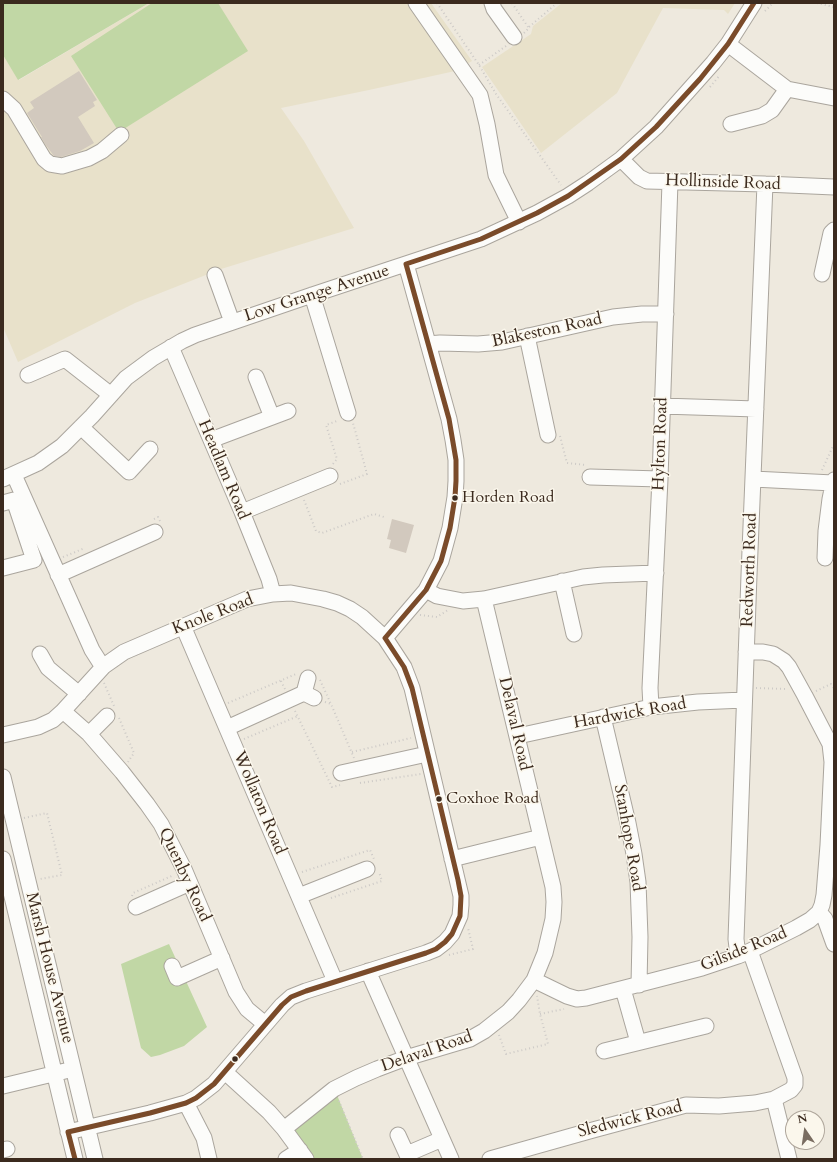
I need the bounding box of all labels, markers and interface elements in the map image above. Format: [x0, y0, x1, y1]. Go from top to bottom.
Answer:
street label: Hollinside Road [665, 171, 781, 195]
street label: Low Grange Avenue [242, 261, 392, 327]
street label: Blakeston Road [490, 309, 604, 353]
street label: Hylton Road [649, 397, 673, 491]
street label: Headlam Road [193, 417, 253, 523]
place label: Horden Road [462, 488, 554, 508]
marker: Horden Road [450, 493, 460, 503]
street label: Redworth Road [738, 513, 762, 627]
street label: Knole Road [169, 590, 257, 640]
street label: Delaval Road [493, 675, 535, 773]
street label: Hardwick Road [572, 694, 688, 734]
street label: Wollaton Road [228, 748, 290, 858]
street label: Stanhope Road [609, 783, 647, 893]
place label: Coxhoe Road [446, 789, 539, 809]
marker: Coxhoe Road [434, 794, 444, 804]
street label: Quenby Road [153, 825, 215, 925]
street label: Marsh House Avenue [20, 890, 78, 1046]
street label: Gilside Road [698, 923, 790, 977]
street label: Delaval Road [379, 1027, 475, 1077]
unlabelled marker [230, 1054, 240, 1064]
street label: Sledwick Road [576, 1097, 684, 1143]
north arrow [785, 1110, 825, 1150]
text: N [796, 1110, 809, 1127]

